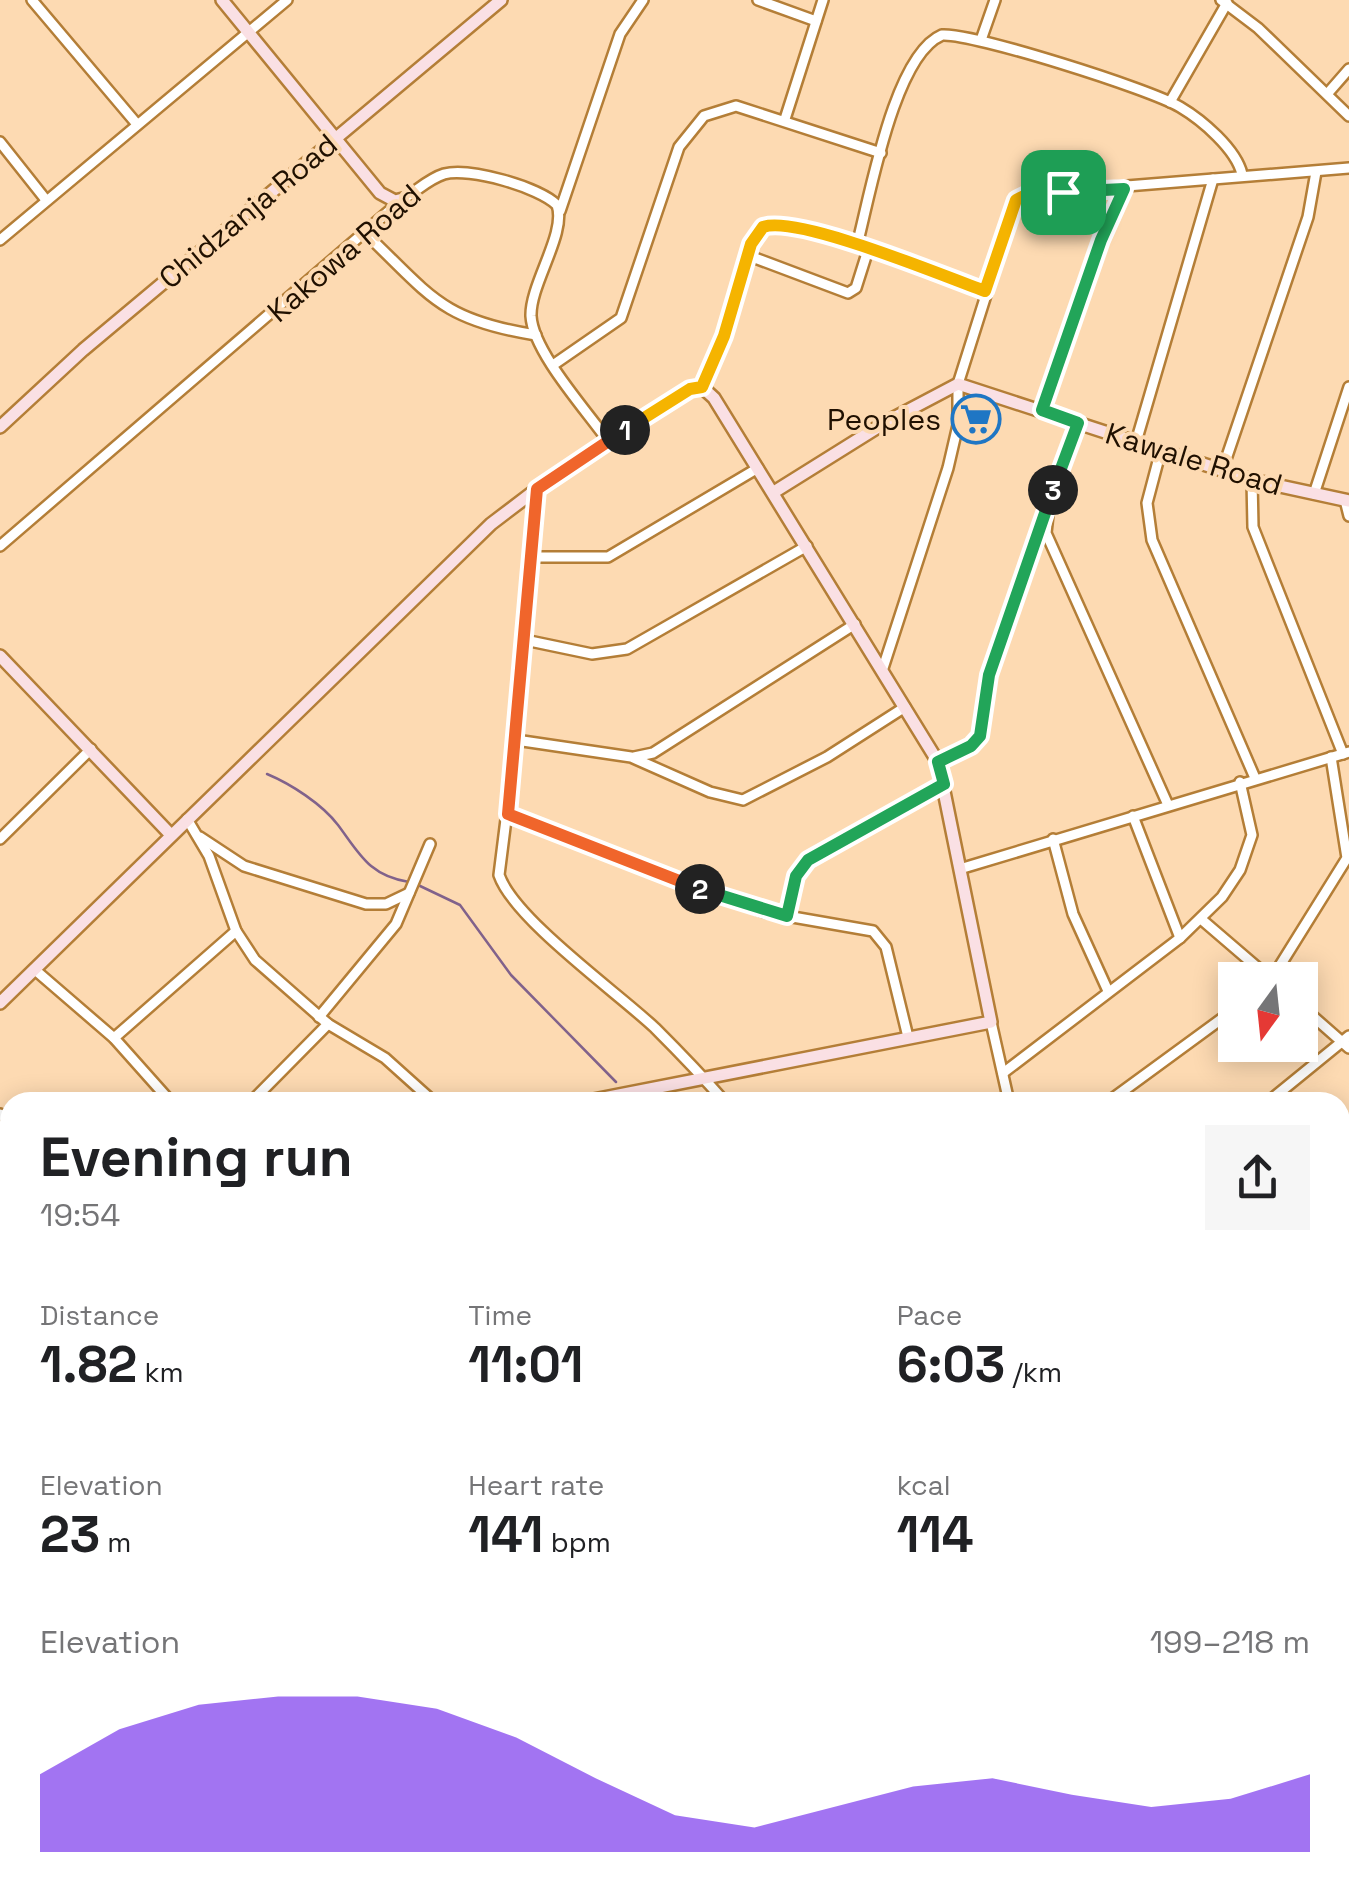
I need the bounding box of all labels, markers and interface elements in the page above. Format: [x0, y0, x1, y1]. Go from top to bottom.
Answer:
street label: Chidzanja Road [151, 125, 345, 297]
pin [1021, 150, 1106, 235]
icon: arrive [1036, 165, 1091, 220]
street label: Kakowa Road [259, 175, 429, 331]
supermarket icon: Peoples [950, 393, 1002, 445]
place label: Peoples [827, 400, 941, 439]
pin: 1 [600, 405, 650, 455]
text: 1 [619, 412, 631, 448]
street label: Kawale Road [1101, 414, 1287, 504]
pin: 3 [1028, 465, 1078, 515]
text: 3 [1044, 472, 1062, 508]
pin: 2 [675, 864, 725, 914]
text: 2 [692, 871, 708, 907]
north arrow [1218, 962, 1318, 1062]
map controls [1218, 962, 1318, 1062]
text: Evening run [40, 1122, 353, 1192]
button: share [1205, 1125, 1310, 1230]
text: 19:54 [40, 1195, 120, 1235]
text: Distance [40, 1297, 159, 1333]
text: Time [468, 1297, 532, 1333]
text: Pace [897, 1297, 962, 1333]
text: 1.82 [40, 1333, 137, 1397]
text: 11:01 [468, 1333, 583, 1397]
text: 6:03 [897, 1333, 1005, 1397]
text: km [137, 1354, 184, 1390]
text: /km [1005, 1354, 1062, 1390]
text: Elevation [40, 1467, 163, 1503]
text: Heart rate [468, 1467, 604, 1503]
text: kcal [897, 1467, 951, 1503]
text: 23 [40, 1503, 100, 1567]
text: 141 [468, 1503, 543, 1567]
text: 114 [897, 1503, 974, 1567]
text: m [100, 1524, 131, 1560]
text: bpm [543, 1524, 611, 1560]
text: Elevation [40, 1622, 180, 1662]
text: 199–218 m [1150, 1622, 1310, 1662]

